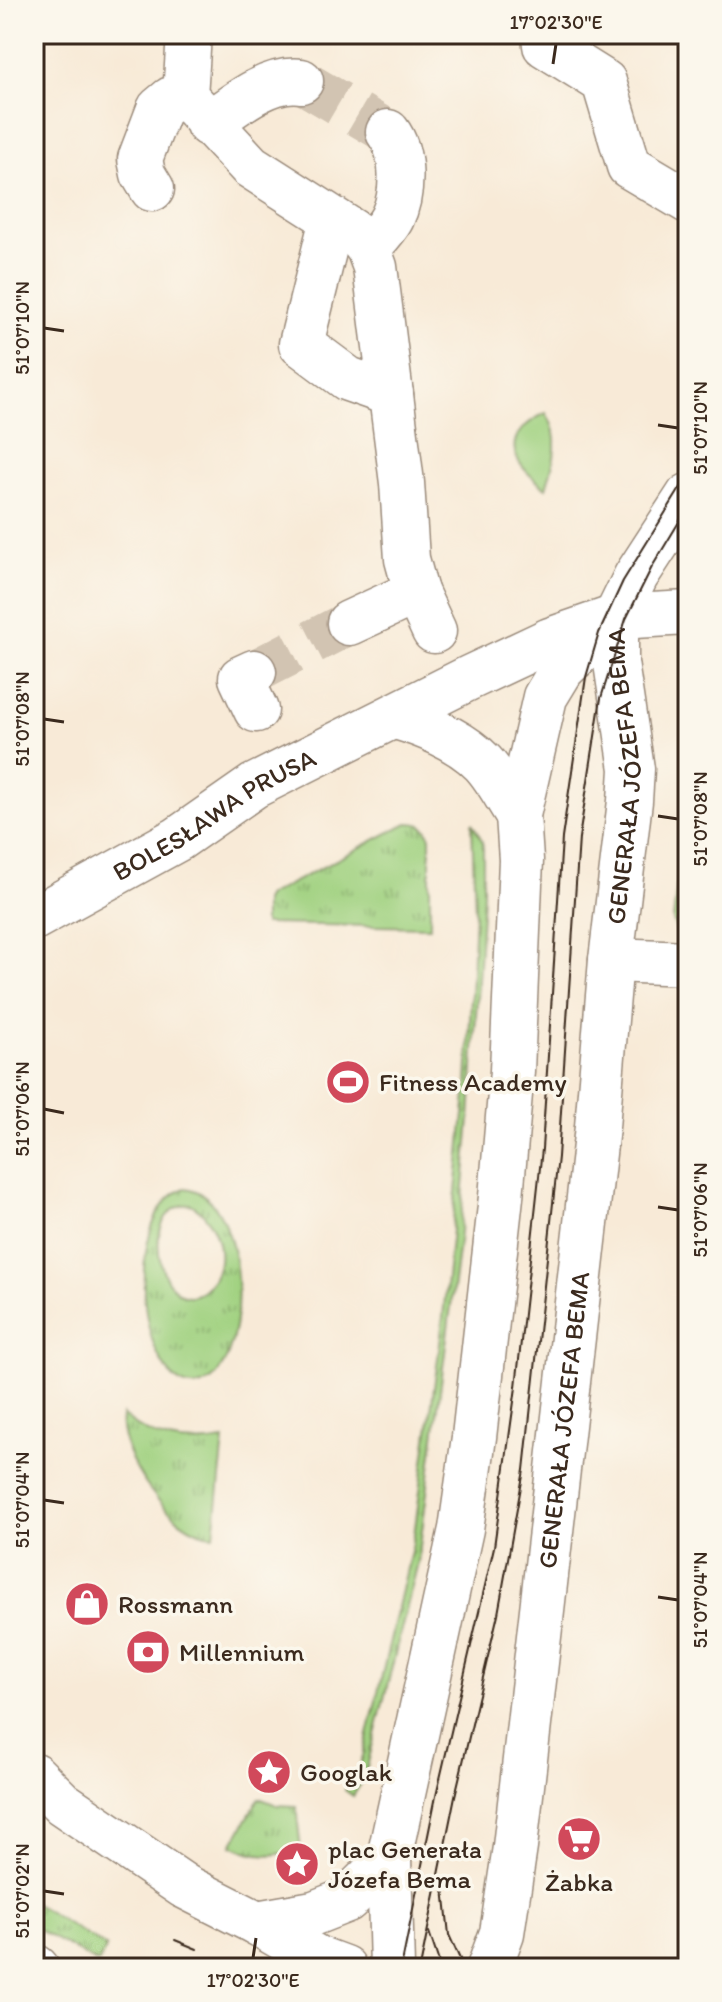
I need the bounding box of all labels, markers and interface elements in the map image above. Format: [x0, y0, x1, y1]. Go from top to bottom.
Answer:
text: 17°02'30"E [509, 10, 603, 34]
text: 51°07'10"N [10, 281, 34, 375]
text: 51°07'10"N [688, 381, 712, 475]
street label: GENERAŁA JÓZEFA BEMA [599, 627, 649, 926]
text: 51°07'08"N [10, 671, 34, 767]
street label: BOLESŁAWA PRUSA [107, 741, 321, 888]
text: 51°07'08"N [688, 771, 712, 867]
sports icon: Fitness Academy [324, 1058, 372, 1106]
text: 51°07'06"N [10, 1061, 34, 1157]
place label: Fitness Academy [379, 1066, 567, 1098]
text: 51°07'06"N [688, 1162, 712, 1258]
street label: GENERAŁA JÓZEFA BEMA [531, 1270, 596, 1570]
text: 51°07'04"N [10, 1452, 34, 1548]
text: 51°07'04"N [688, 1552, 712, 1648]
shop icon: Rossmann [63, 1580, 111, 1628]
place label: Rossmann [118, 1588, 233, 1620]
bank icon: Millennium [124, 1628, 172, 1676]
place label: Millennium [179, 1636, 305, 1668]
place icon: Googlak [245, 1748, 293, 1796]
place label: Googlak [300, 1756, 393, 1788]
supermarket icon: Żabka [555, 1815, 603, 1863]
place label: plac Generała Józefa Bema [328, 1833, 482, 1895]
place icon: plac Generała Józefa Bema [273, 1840, 321, 1888]
text: 51°07'02"N [10, 1843, 34, 1939]
place label: Żabka [545, 1866, 613, 1898]
text: 17°02'30"E [206, 1968, 300, 1992]

